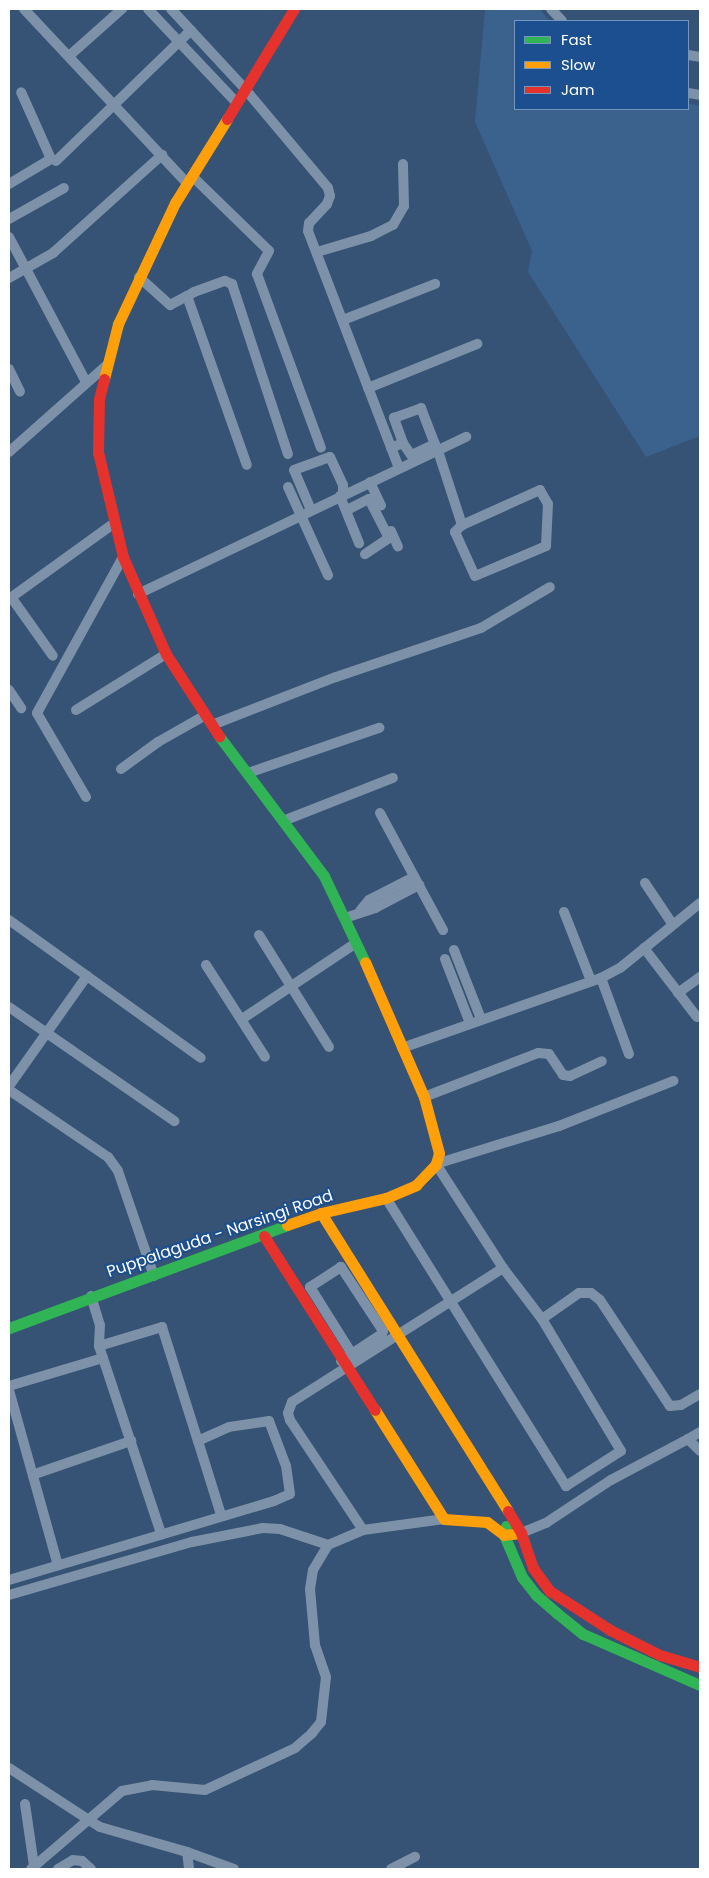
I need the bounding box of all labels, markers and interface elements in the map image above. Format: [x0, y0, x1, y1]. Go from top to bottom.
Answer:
legend [514, 20, 689, 110]
text: Fast [561, 29, 592, 50]
text: Slow [561, 54, 595, 75]
text: Jam [561, 79, 595, 100]
street label: Puppalaguda - Narsingi Road [104, 1186, 336, 1282]

